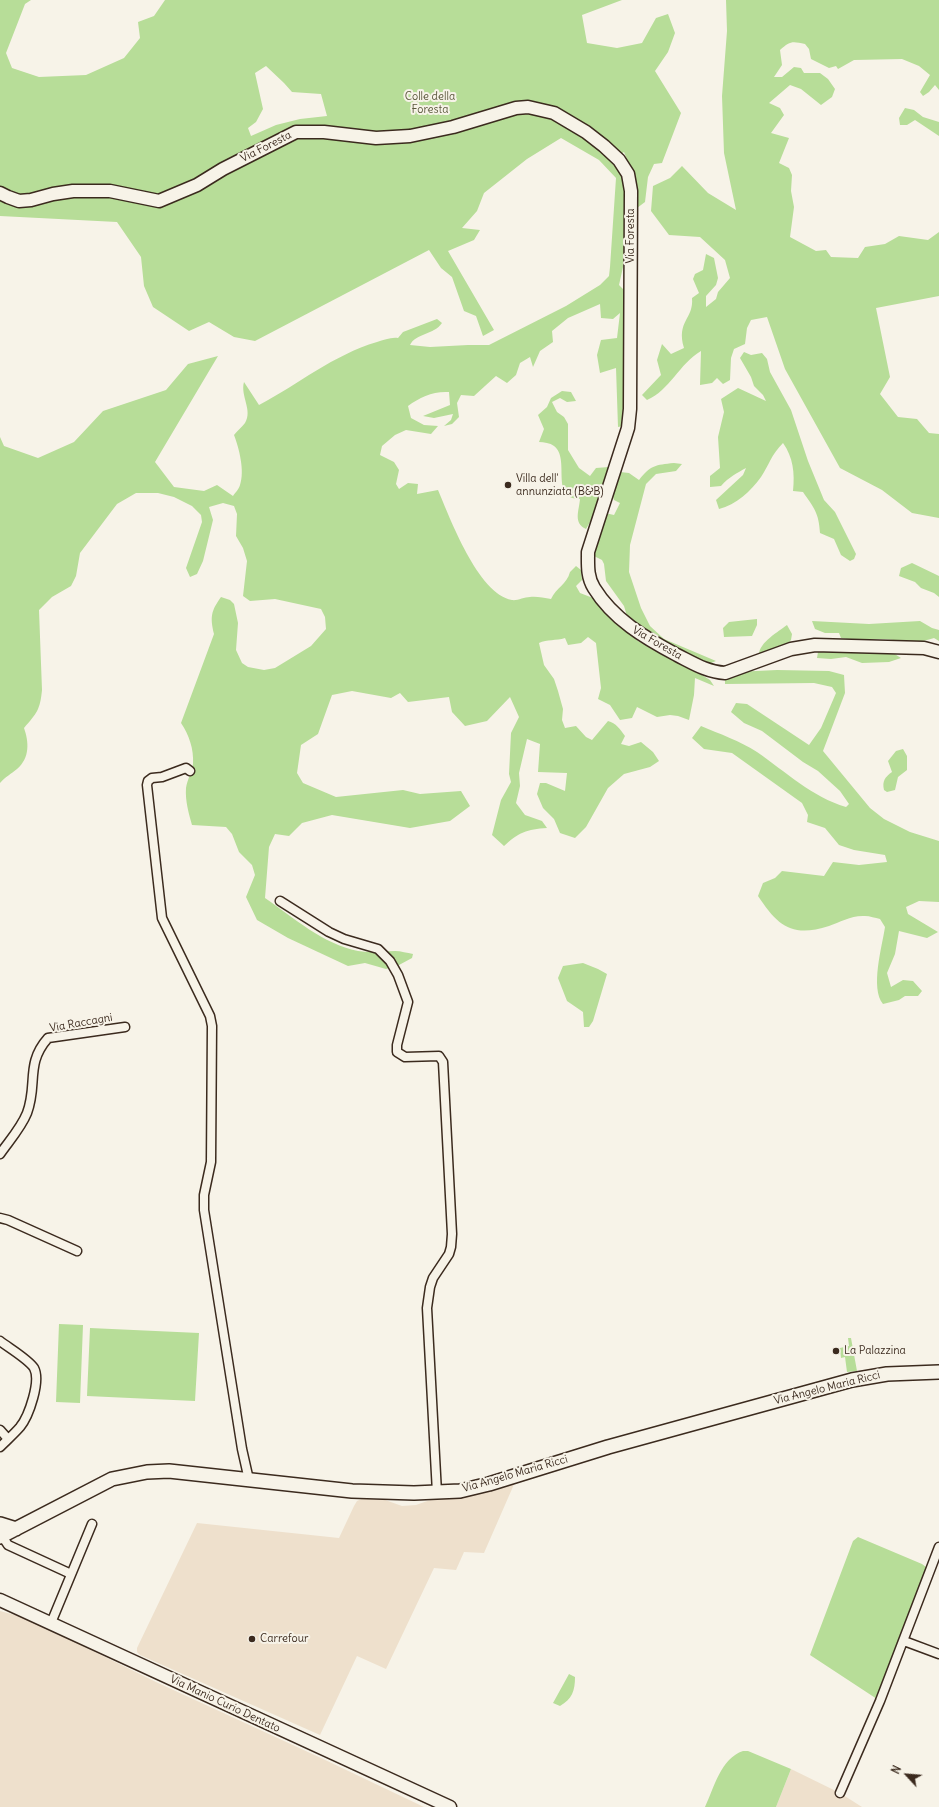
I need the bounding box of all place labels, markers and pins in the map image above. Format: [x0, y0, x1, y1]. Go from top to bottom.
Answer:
place label: Villa dell' annunziata (B&B) [516, 472, 604, 498]
marker: Villa dell' annunziata (B&B) [503, 480, 513, 490]
place label: La Palazzina [844, 1344, 906, 1358]
marker: La Palazzina [831, 1346, 841, 1356]
place label: Carrefour [260, 1632, 309, 1646]
marker: Carrefour [247, 1634, 257, 1644]

